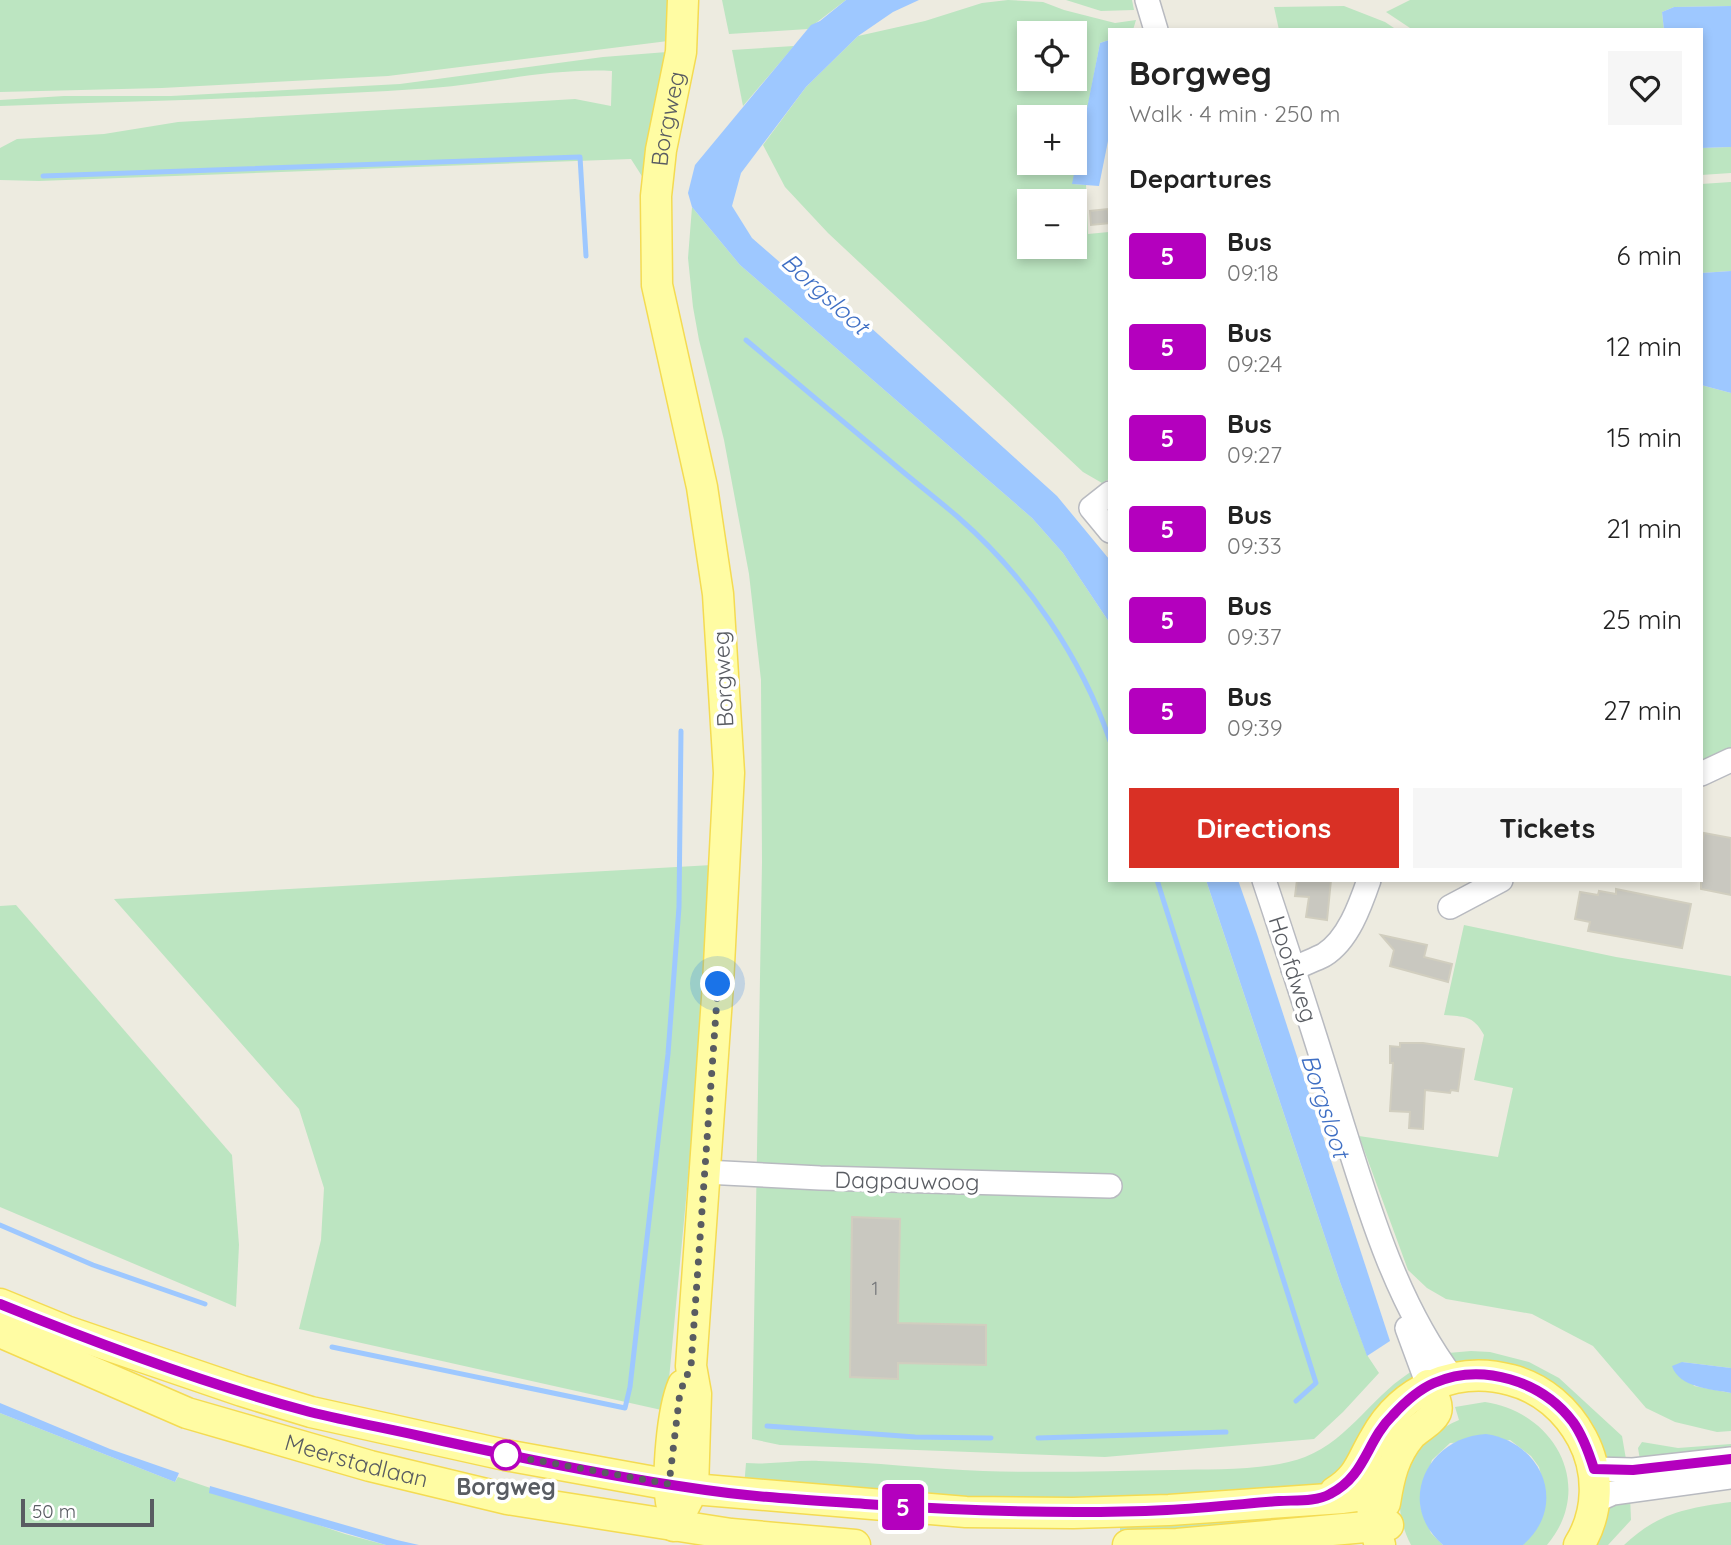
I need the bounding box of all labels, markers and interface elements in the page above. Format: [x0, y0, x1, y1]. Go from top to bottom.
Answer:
map controls [1017, 21, 1087, 259]
button: locate [1017, 21, 1087, 91]
button: heart [1608, 51, 1682, 125]
text: Borgweg [1129, 52, 1272, 93]
street label: Borgweg [644, 69, 691, 168]
text: Walk · 4 min · 250 m [1129, 99, 1340, 128]
button: + [1017, 105, 1087, 175]
text: Departures [1129, 162, 1272, 195]
button: − [1017, 189, 1087, 259]
text: Bus [1227, 225, 1272, 258]
text: 6 min [1617, 239, 1682, 272]
text: 5 [1161, 241, 1174, 271]
water label: Borgsloot [776, 246, 878, 342]
text: 09:18 [1227, 258, 1279, 287]
text: Bus [1227, 316, 1272, 349]
text: 12 min [1607, 330, 1682, 363]
text: 5 [1161, 332, 1174, 362]
text: 09:24 [1227, 349, 1282, 378]
text: Bus [1227, 407, 1272, 440]
text: 15 min [1607, 421, 1682, 454]
text: 5 [1161, 423, 1174, 453]
text: 09:27 [1227, 440, 1282, 469]
text: Bus [1227, 498, 1272, 531]
text: 21 min [1607, 512, 1682, 545]
text: 5 [1161, 514, 1174, 544]
text: 09:33 [1227, 531, 1282, 560]
text: Bus [1227, 589, 1272, 622]
text: 25 min [1602, 603, 1682, 636]
text: 5 [1161, 605, 1174, 635]
text: 09:37 [1227, 622, 1282, 651]
street label: Borgweg [706, 630, 739, 728]
text: Bus [1227, 680, 1272, 713]
text: 27 min [1603, 694, 1682, 727]
text: 5 [1161, 696, 1174, 726]
text: 09:39 [1227, 713, 1283, 742]
button: Directions [1129, 788, 1399, 868]
button: Tickets [1413, 788, 1682, 868]
street label: Hoofdweg [1263, 912, 1324, 1026]
your location [700, 966, 735, 1001]
water label: Borgsloot [1295, 1050, 1358, 1164]
street label: Dagpauwoog [834, 1165, 980, 1196]
house number: 1 [871, 1276, 879, 1300]
street label: Meerstadlaan [282, 1427, 431, 1493]
marker: Borgweg [491, 1440, 521, 1470]
place label: Borgweg [456, 1472, 556, 1501]
line badge: 5 [880, 1484, 926, 1530]
text: 5 [896, 1492, 910, 1522]
scale bar [21, 1496, 154, 1528]
text: 50 m [32, 1499, 76, 1523]

